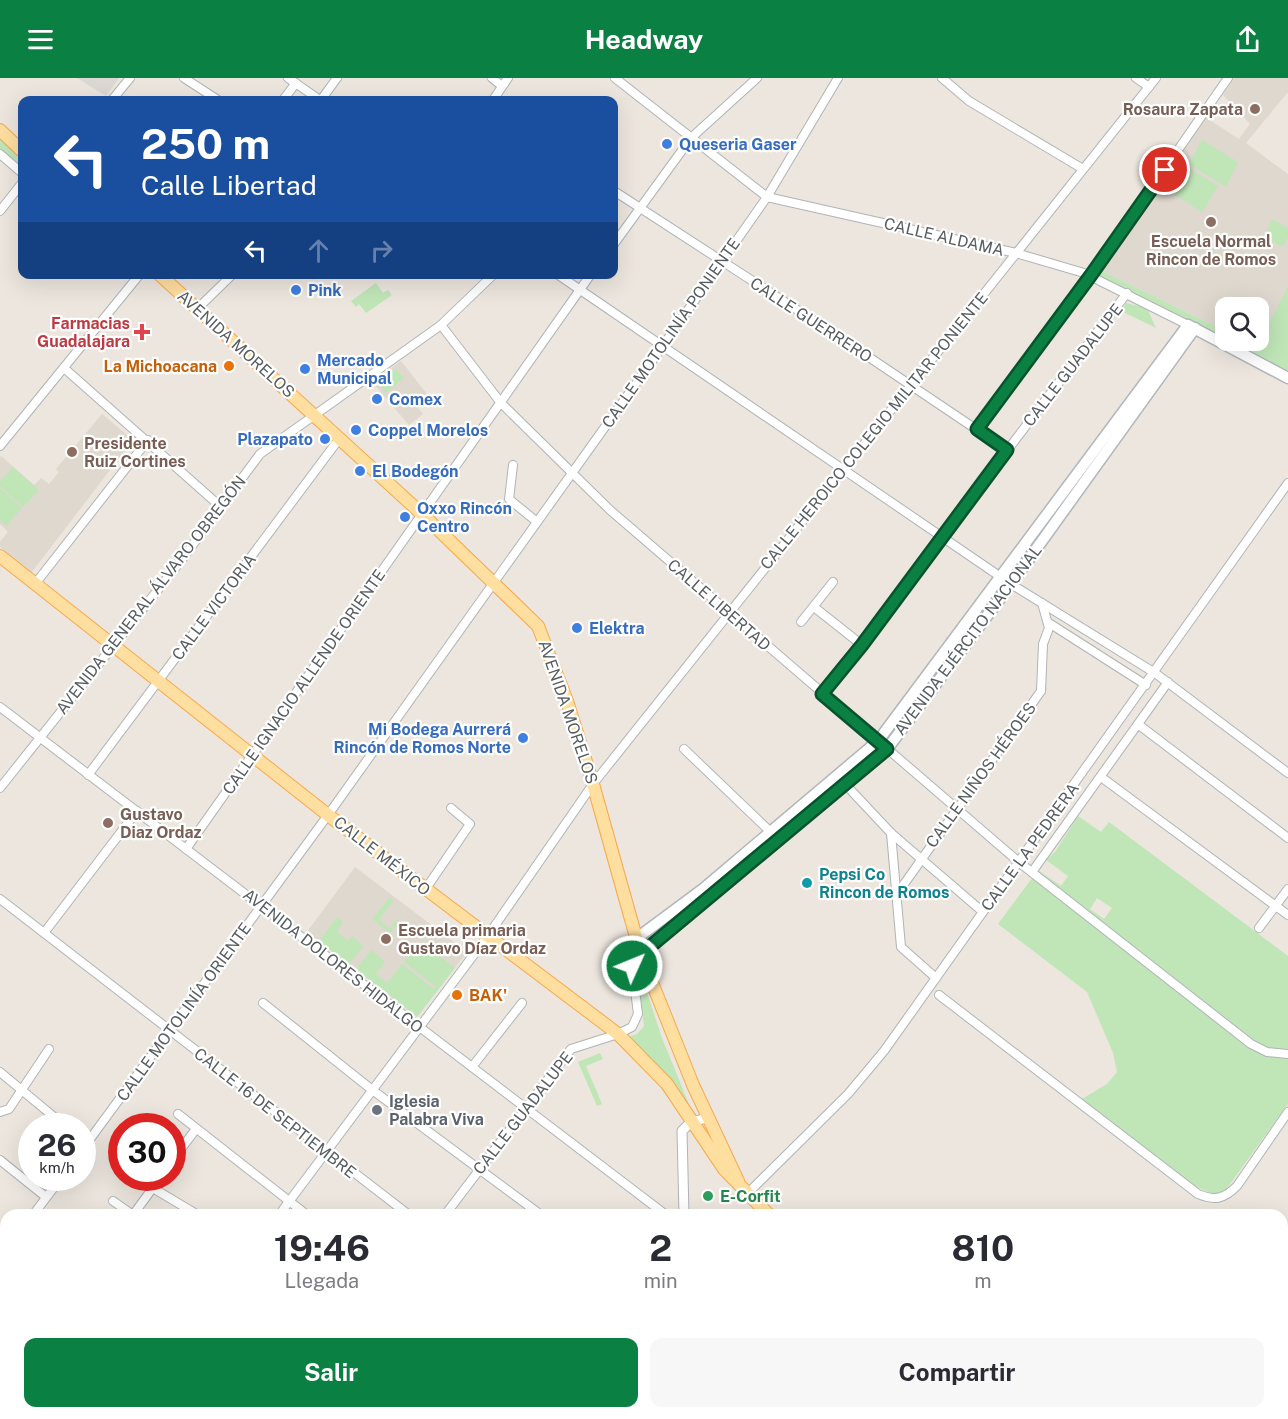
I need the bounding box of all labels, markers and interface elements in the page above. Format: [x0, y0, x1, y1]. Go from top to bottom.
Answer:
icon: menu [24, 23, 57, 56]
text: Headway [585, 23, 703, 55]
icon: share [1231, 23, 1264, 56]
place label: Rosaura Zapata [1123, 100, 1243, 119]
marker: Rosaura Zapata [1248, 102, 1262, 116]
text: 250 m [141, 119, 270, 168]
icon: left [42, 120, 120, 198]
place label: Queseria Gaser [679, 135, 797, 154]
marker: Queseria Gaser [660, 137, 674, 151]
pin [1139, 144, 1190, 195]
icon: arrive [1148, 153, 1181, 186]
text: Calle Libertad [141, 169, 317, 201]
street label: CALLE ALDAMA [882, 214, 1006, 260]
marker: Escuela Normal Rincon de Romos [1204, 215, 1218, 229]
place label: Escuela Normal Rincon de Romos [1146, 232, 1276, 269]
icon: left [239, 234, 272, 267]
icon: ahead [302, 234, 335, 267]
icon: right [365, 234, 398, 267]
street label: CALLE MOTOLINÍA PONIENTE [597, 234, 744, 432]
street label: CALLE GUERRERO [746, 273, 876, 367]
place label: Pink [308, 281, 342, 300]
marker: Pink [289, 283, 303, 297]
street label: AVENIDA MORELOS [174, 286, 298, 402]
street label: CALLE HEROICO COLEGIO MILITAR PONIENTE [756, 289, 992, 573]
map controls [1215, 297, 1269, 351]
button: search [1215, 297, 1269, 351]
street label: CALLE GUADALUPE [1019, 300, 1127, 430]
place label: Farmacias Guadalajara [37, 314, 130, 351]
marker: Farmacias Guadalajara [135, 325, 149, 339]
place label: Mercado Municipal [317, 351, 392, 388]
place label: La Michoacana [104, 357, 217, 376]
marker: La Michoacana [222, 359, 236, 373]
marker: Mercado Municipal [298, 362, 312, 376]
place label: Comex [389, 390, 443, 409]
marker: Comex [370, 392, 384, 406]
place label: Coppel Morelos [368, 421, 488, 440]
marker: Coppel Morelos [349, 423, 363, 437]
place label: Plazapato [237, 430, 313, 449]
marker: Plazapato [318, 432, 332, 446]
place label: Presidente Ruiz Cortines [84, 434, 186, 471]
marker: Presidente Ruiz Cortines [65, 445, 79, 459]
place label: El Bodegón [372, 462, 459, 481]
marker: El Bodegón [353, 464, 367, 478]
street label: AVENIDA GENERAL ÁLVARO OBREGÓN [51, 472, 250, 718]
place label: Oxxo Rincón Centro [417, 499, 512, 536]
marker: Oxxo Rincón Centro [398, 510, 412, 524]
street label: AVENIDA EJÉRCITO NACIONAL [889, 541, 1046, 739]
street label: CALLE VICTORIA [168, 550, 260, 664]
street label: CALLE LIBERTAD [664, 555, 774, 655]
street label: CALLE IGNACIO ALLENDE ORIENTE [219, 566, 389, 798]
place label: Elektra [589, 619, 644, 638]
marker: Elektra [570, 621, 584, 635]
street label: AVENIDA MORELOS [534, 638, 602, 786]
street label: CALLE NIÑOS HÉROES [921, 698, 1040, 851]
place label: Mi Bodega Aurrerá Rincón de Romos Norte [334, 720, 511, 757]
marker: Mi Bodega Aurrerá Rincón de Romos Norte [516, 731, 530, 745]
street label: CALLE LA PEDRERA [977, 779, 1083, 915]
place label: Gustavo Diaz Ordaz [120, 805, 202, 842]
street label: CALLE MÉXICO [330, 812, 435, 900]
marker: Gustavo Diaz Ordaz [101, 816, 115, 830]
place label: Pepsi Co Rincon de Romos [819, 865, 949, 902]
marker: Pepsi Co Rincon de Romos [800, 876, 814, 890]
street label: AVENIDA DOLORES HIDALGO [239, 885, 427, 1037]
street label: CALLE MOTOLINÍA ORIENTE [112, 918, 255, 1105]
place label: Escuela primaria Gustavo Díaz Ordaz [398, 921, 546, 958]
marker: Escuela primaria Gustavo Díaz Ordaz [379, 932, 393, 946]
position arrow [600, 934, 664, 998]
place label: BAK' [469, 986, 507, 1005]
marker: BAK' [450, 988, 464, 1002]
street label: CALLE 16 DE SEPTIEMBRE [190, 1044, 360, 1182]
street label: CALLE GUADALUPE [469, 1048, 577, 1178]
place label: Iglesia Palabra Viva [389, 1092, 484, 1129]
marker: Iglesia Palabra Viva [370, 1103, 384, 1117]
speed limit sign: 30 [108, 1113, 186, 1191]
text: 26 [38, 1127, 76, 1163]
text: km/h [39, 1159, 75, 1176]
place label: E-Corfit [720, 1187, 781, 1206]
marker: E-Corfit [701, 1189, 715, 1203]
text: 19:46 [274, 1227, 370, 1269]
text: 2 [649, 1227, 672, 1269]
text: 810 [951, 1227, 1014, 1269]
text: Llegada [285, 1269, 359, 1293]
text: min [644, 1269, 678, 1293]
text: m [974, 1269, 991, 1293]
button: Salir [24, 1338, 638, 1407]
button: Compartir [650, 1338, 1264, 1407]

